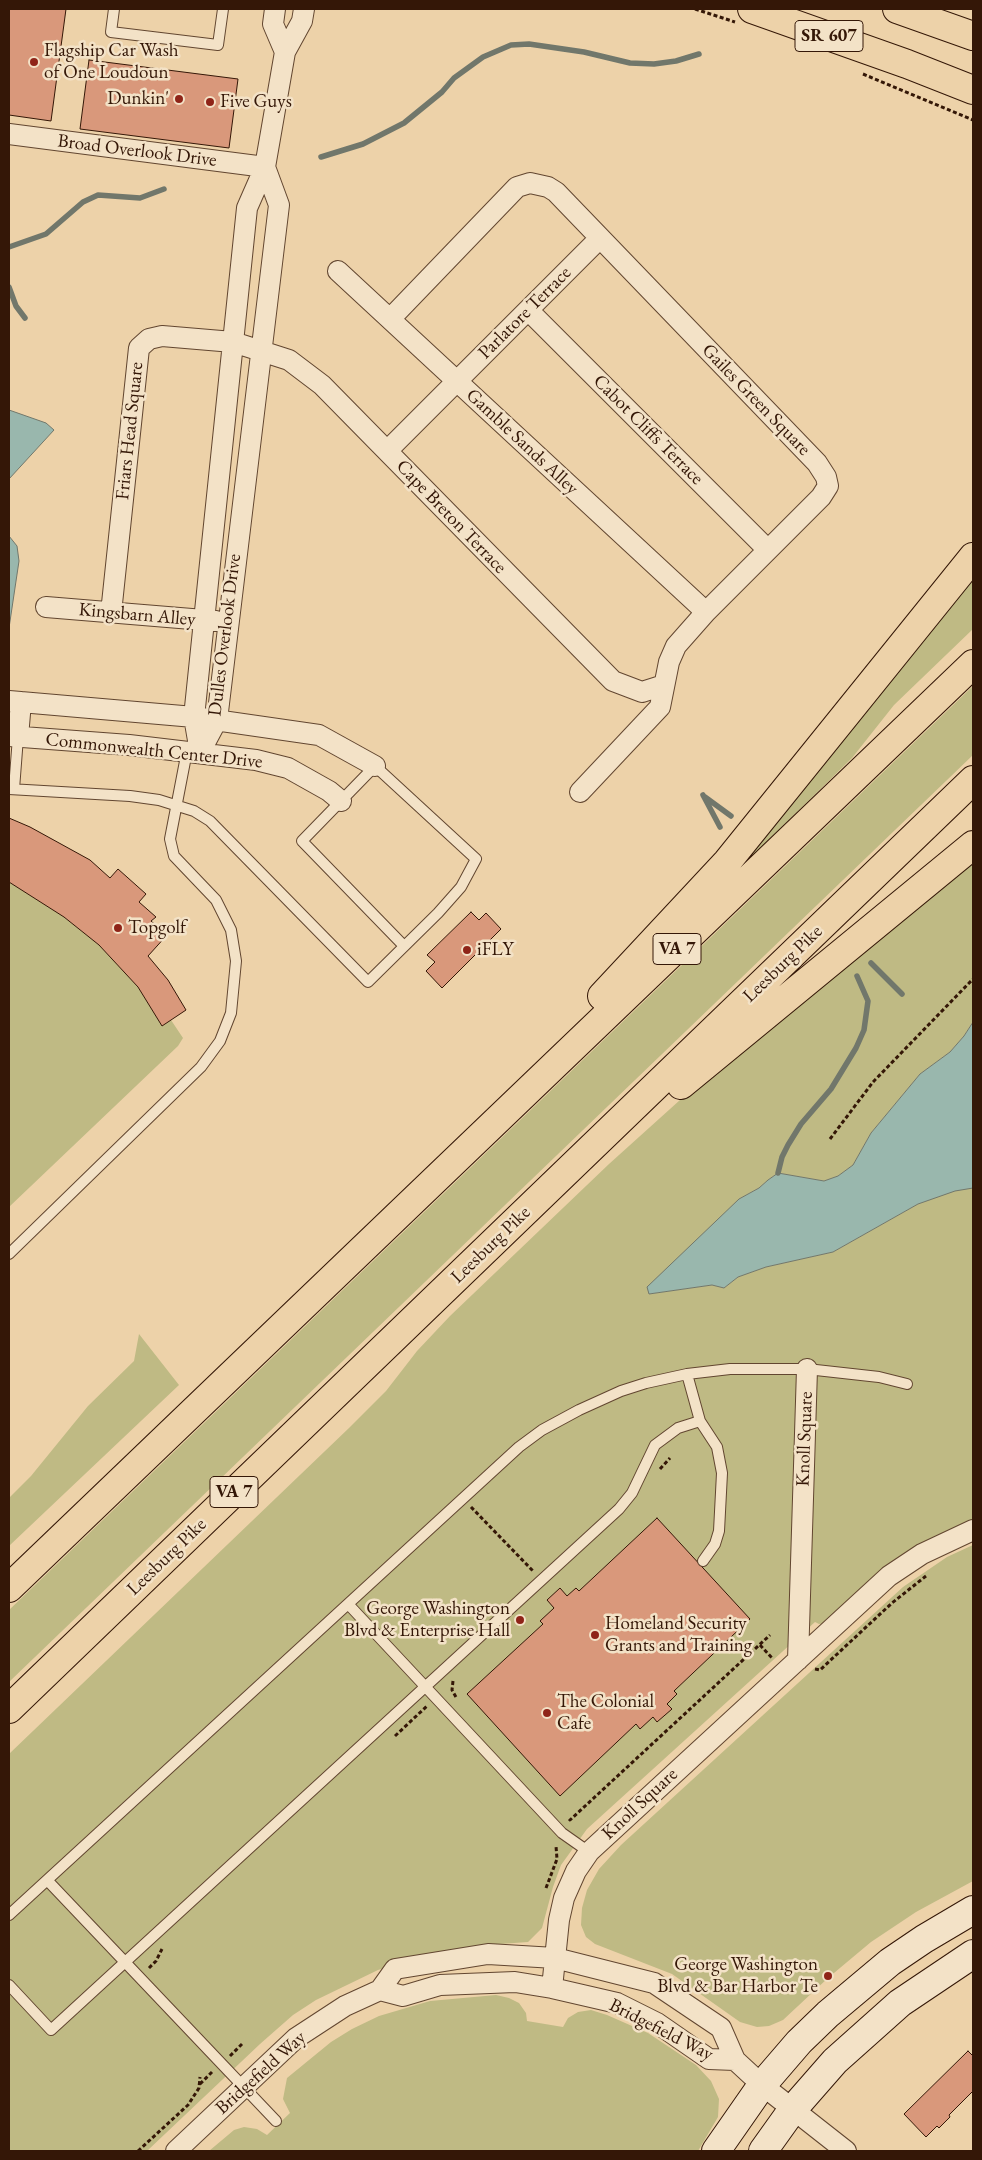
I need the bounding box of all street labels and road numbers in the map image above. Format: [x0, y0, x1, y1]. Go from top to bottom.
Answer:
road number: SR 607 [795, 20, 863, 52]
street label: Broad Overlook Drive [56, 130, 218, 172]
street label: Parlatore Terrace [474, 262, 576, 364]
street label: Gailes Green Square [697, 339, 815, 461]
street label: Friars Head Square [111, 361, 149, 501]
street label: Cabot Cliffs Terrace [588, 370, 708, 490]
street label: Gamble Sands Alley [461, 384, 583, 500]
street label: Cape Breton Terrace [391, 455, 511, 579]
street label: Dulles Overlook Drive [204, 553, 246, 717]
street label: Kingsbarn Alley [78, 599, 196, 631]
street label: Commonwealth Center Drive [44, 728, 264, 774]
street label: Leesburg Pike [739, 921, 827, 1007]
road number: VA 7 [653, 934, 701, 964]
street label: Leesburg Pike [447, 1202, 535, 1288]
street label: Knoll Square [792, 1391, 818, 1487]
road number: VA 7 [210, 1476, 258, 1508]
street label: Leesburg Pike [123, 1514, 211, 1600]
street label: Knoll Square [597, 1763, 683, 1845]
street label: Bridgefield Way [605, 1994, 717, 2066]
street label: Bridgefield Way [211, 2026, 311, 2120]

